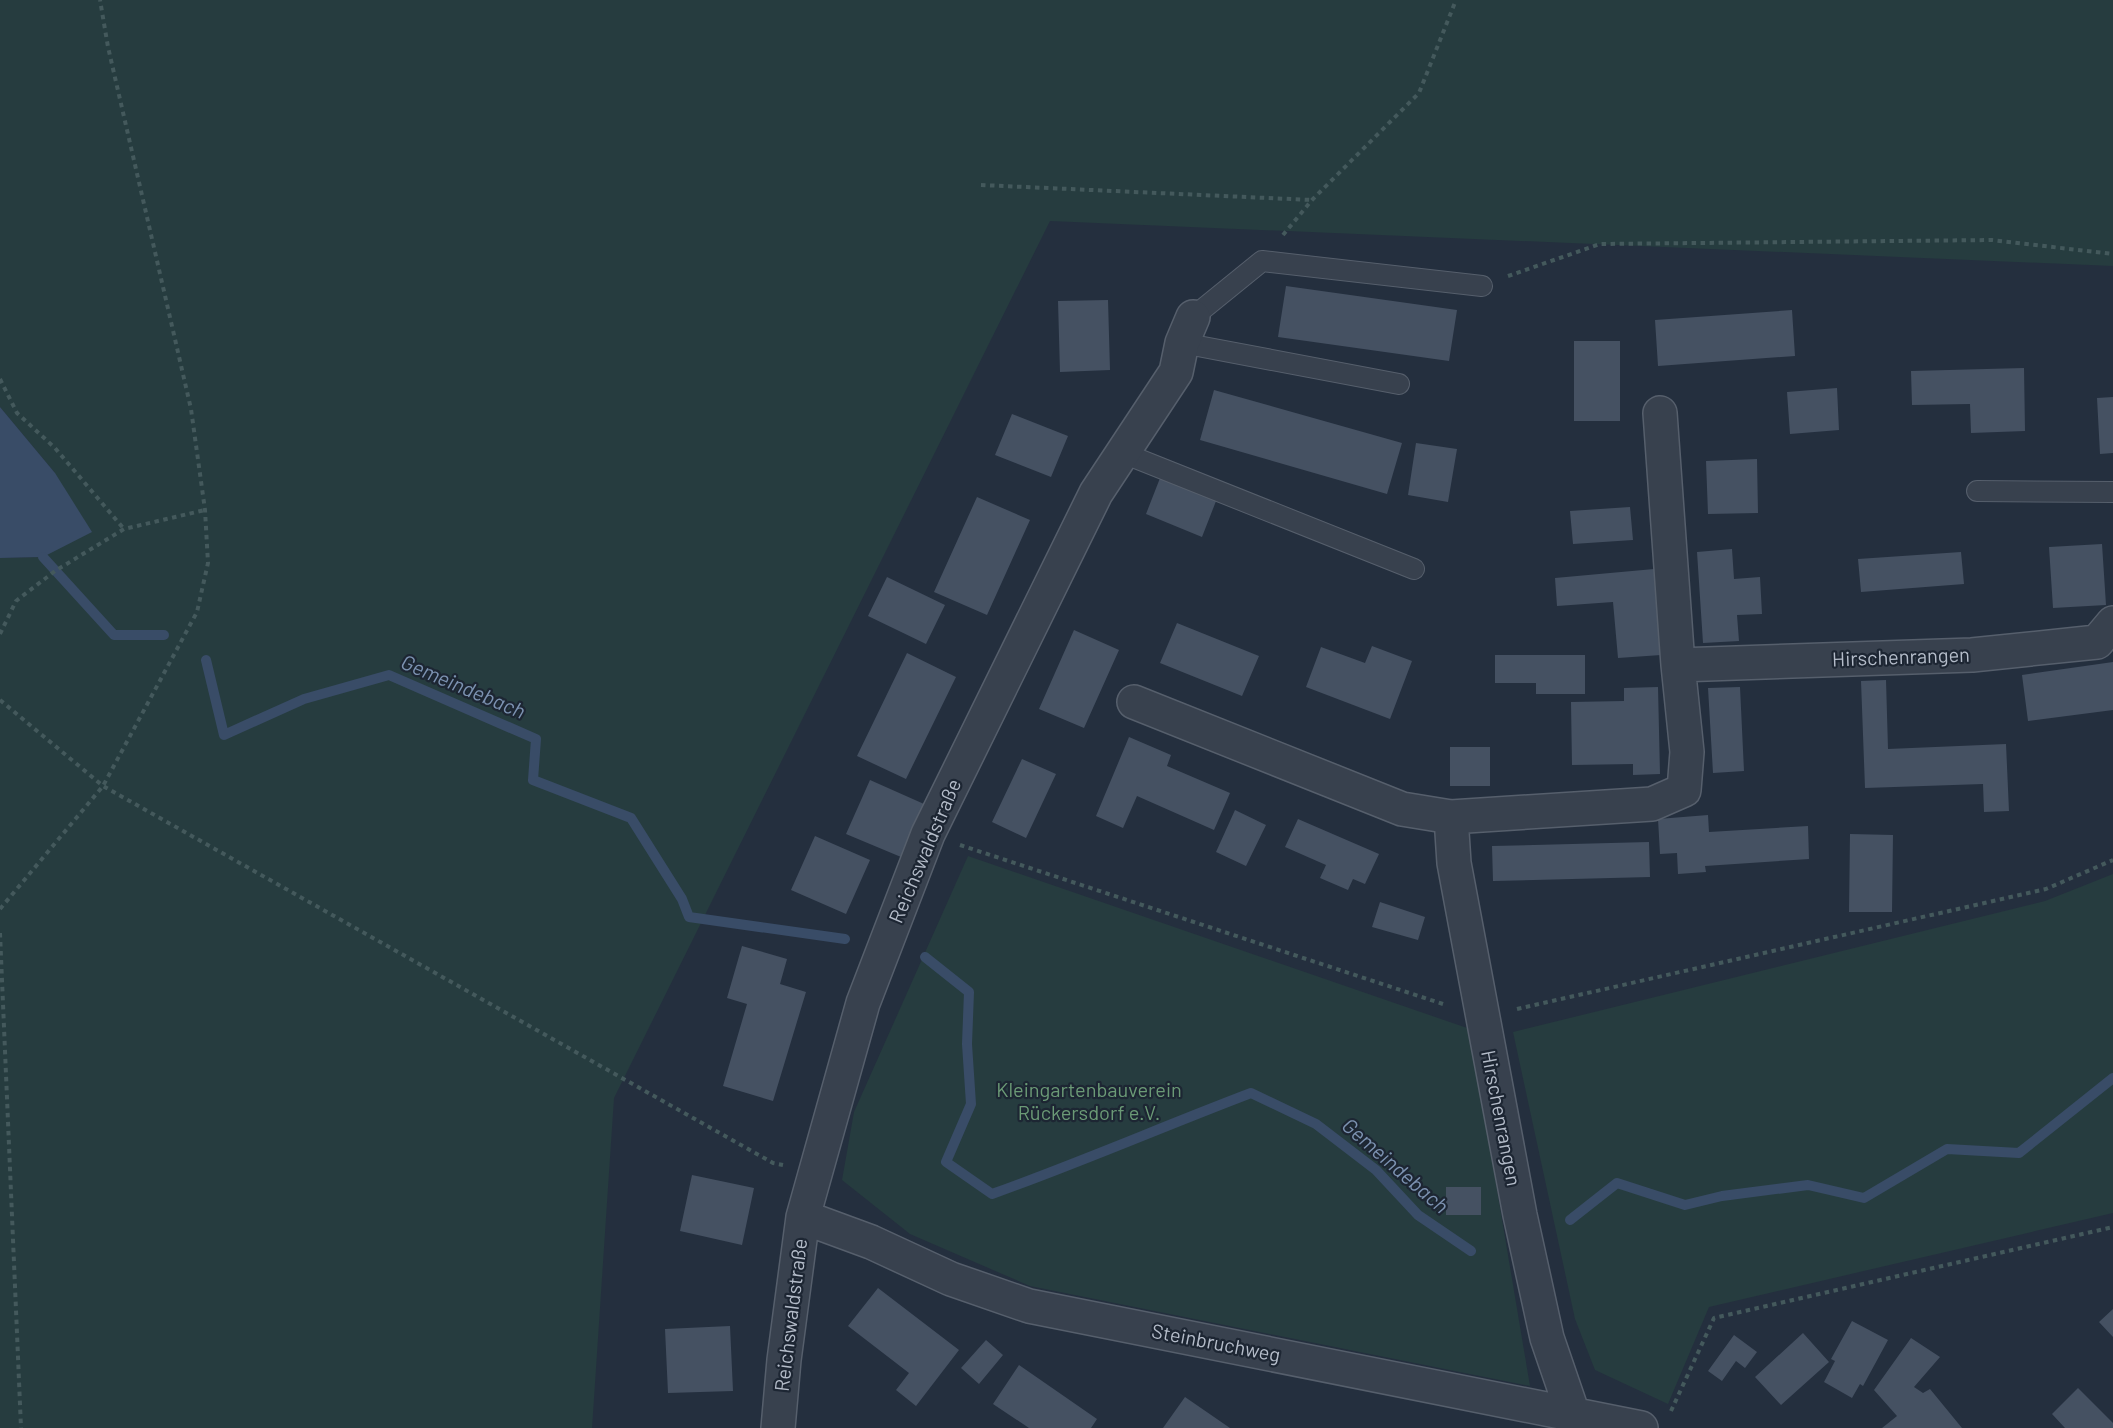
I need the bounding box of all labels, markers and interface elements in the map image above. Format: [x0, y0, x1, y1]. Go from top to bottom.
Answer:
street label: Hirschenrangen [1832, 642, 1970, 670]
water label: Gemeindebach [398, 648, 530, 723]
street label: Reichswaldstraße [883, 775, 965, 926]
street label: Hirschenrangen [1477, 1048, 1527, 1188]
park label: Kleingartenbauverein Rückersdorf e.V. [996, 1077, 1182, 1124]
water label: Gemeindebach [1338, 1112, 1454, 1218]
street label: Reichswaldstraße [769, 1237, 811, 1393]
street label: Steinbruchweg [1150, 1318, 1283, 1366]

